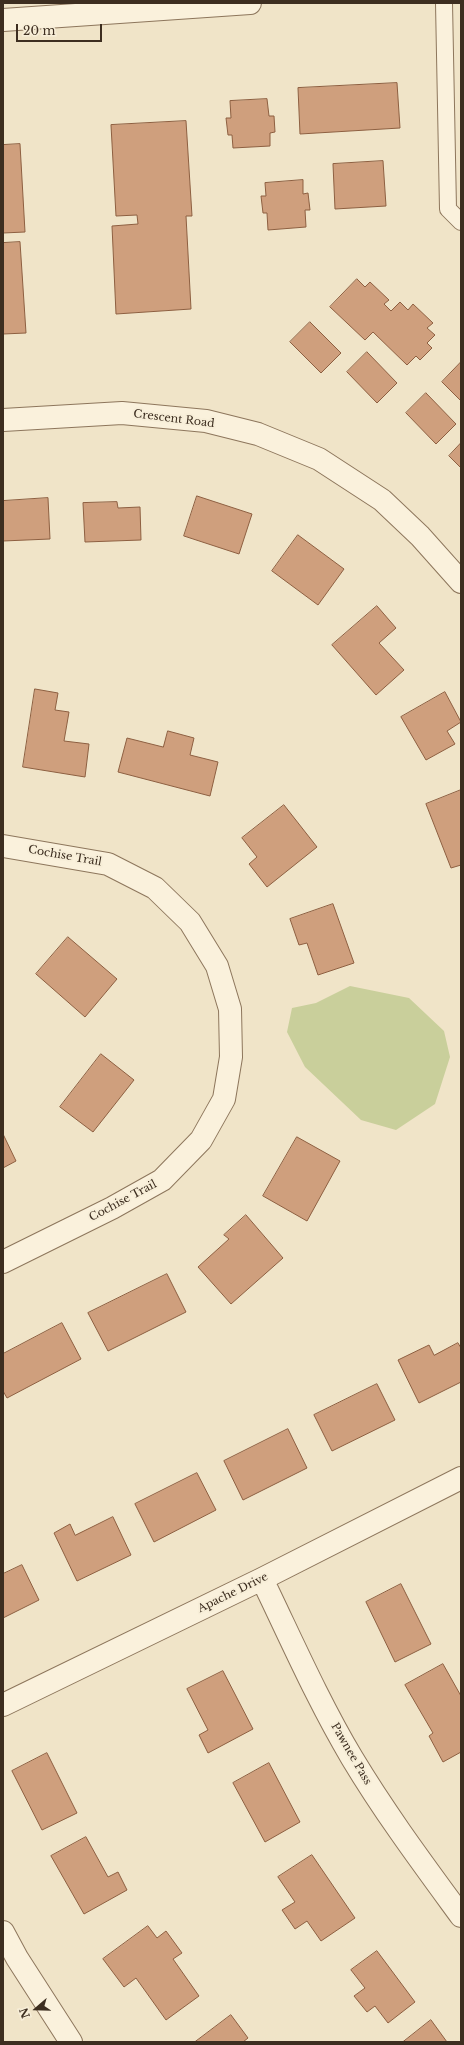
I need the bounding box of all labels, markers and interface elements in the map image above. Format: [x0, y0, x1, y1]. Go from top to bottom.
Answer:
scale bar [18, 16, 104, 42]
text: 20 m [23, 23, 55, 38]
street label: Crescent Road [133, 407, 215, 431]
street label: Cochise Trail [27, 843, 103, 869]
street label: Cochise Trail [87, 1178, 159, 1224]
street label: Apache Drive [196, 1570, 270, 1616]
street label: Pawnee Pass [328, 1721, 374, 1787]
north arrow [16, 1989, 56, 2029]
text: N [16, 2006, 33, 2020]

